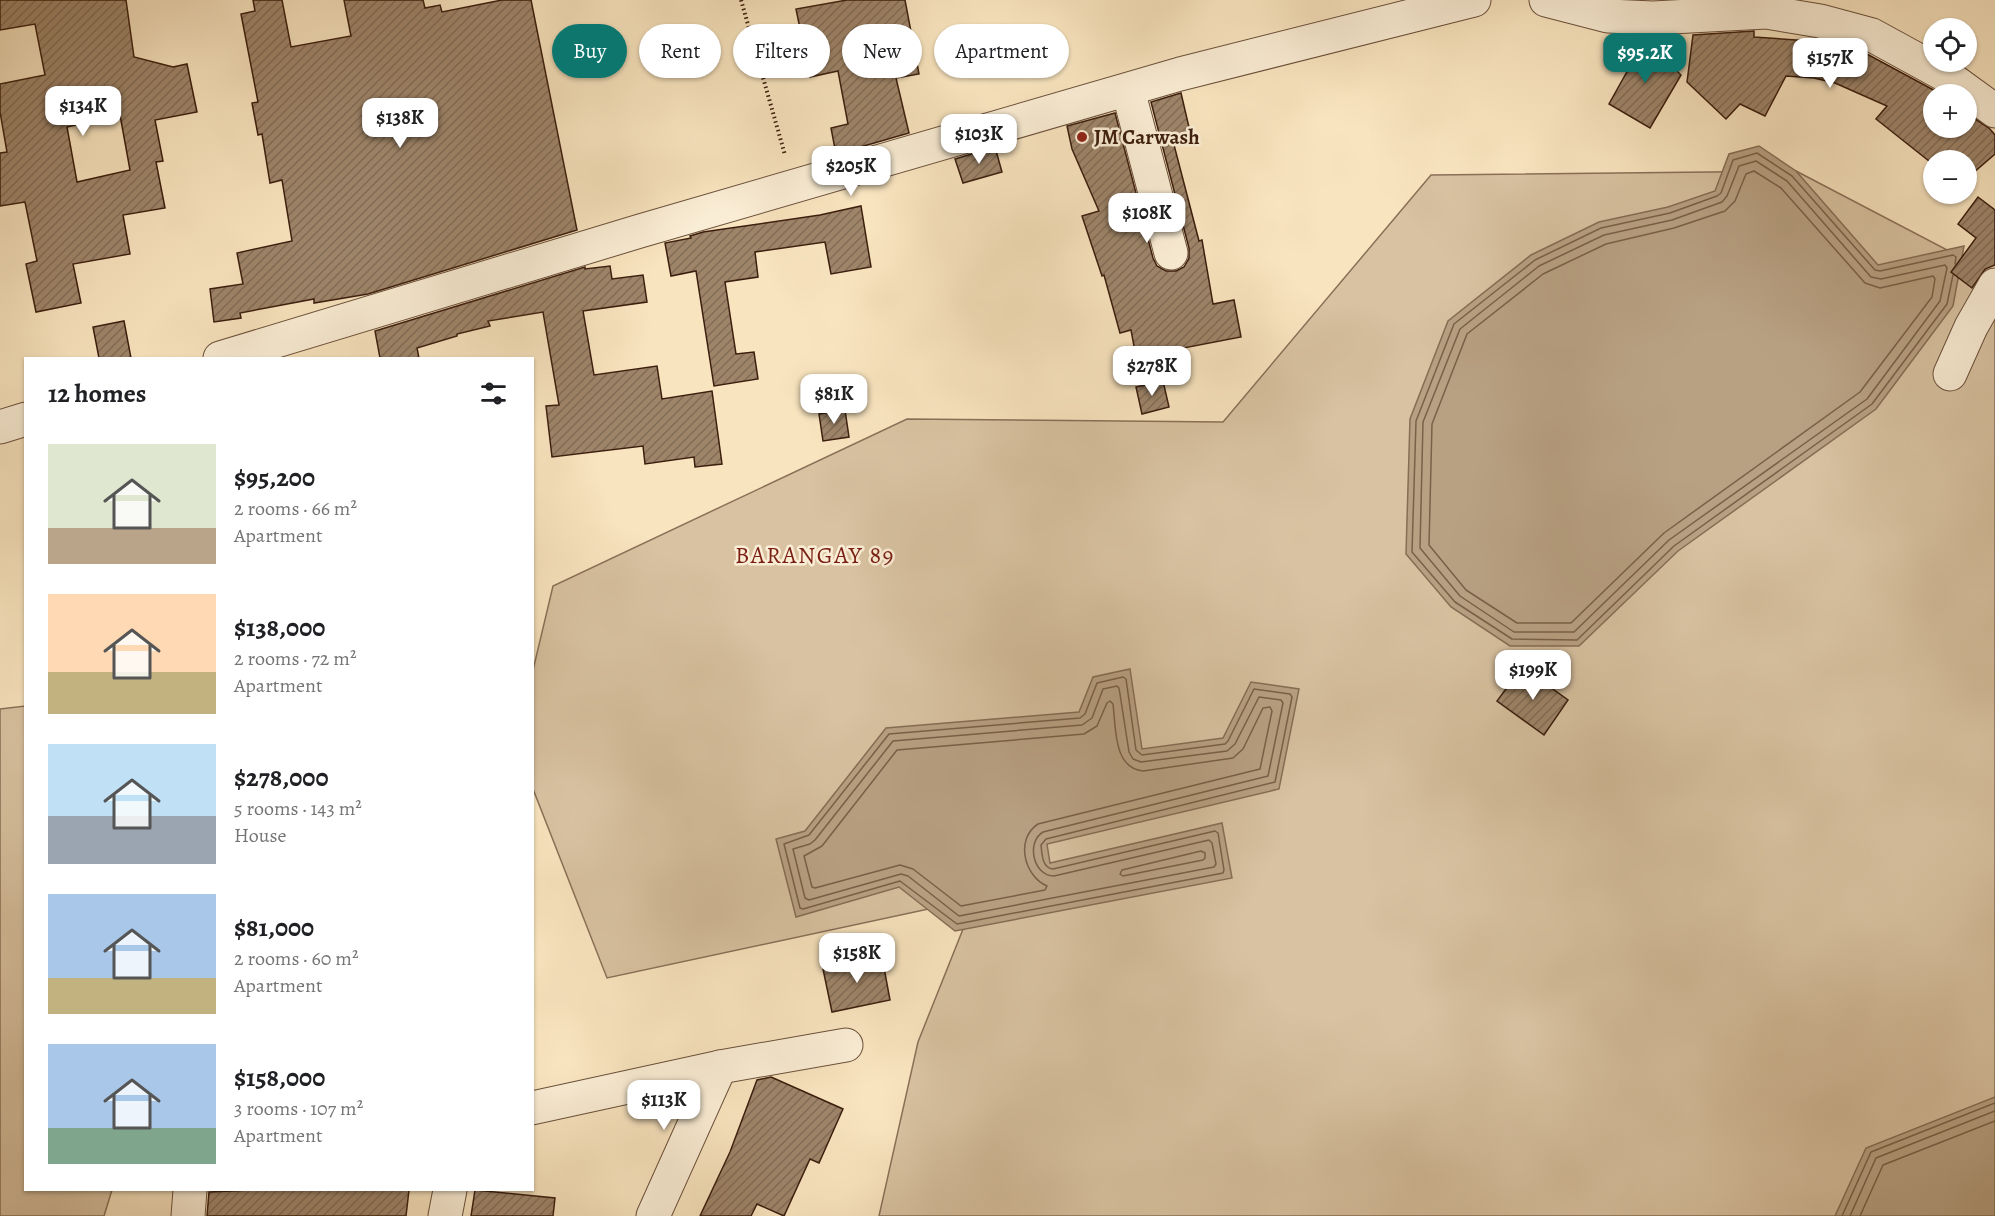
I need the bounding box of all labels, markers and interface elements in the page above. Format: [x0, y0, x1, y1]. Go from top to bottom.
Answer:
map controls [1923, 18, 1977, 204]
button: locate [1923, 18, 1977, 72]
chip: Buy [552, 24, 627, 78]
chip: Rent [639, 24, 721, 78]
chip: Filters [733, 24, 830, 78]
chip: New [842, 24, 922, 78]
chip: Apartment [934, 24, 1069, 78]
pin: $95.2K [1596, 33, 1694, 84]
pin: $157K [1788, 38, 1872, 89]
text: $95.2K [1617, 39, 1673, 66]
text: $157K [1807, 44, 1853, 71]
button: + [1923, 84, 1977, 138]
pin: $134K [41, 86, 125, 137]
text: $134K [59, 92, 107, 119]
pin: $138K [358, 98, 442, 149]
text: $138K [376, 104, 424, 131]
pin: $103K [937, 114, 1021, 165]
text: $103K [955, 120, 1003, 147]
place label: JM Carwash [1094, 123, 1200, 151]
marker: JM Carwash [1075, 130, 1089, 144]
pin: $205K [809, 146, 893, 197]
button: − [1923, 150, 1977, 204]
text: $205K [826, 152, 876, 179]
pin: $108K [1105, 193, 1189, 244]
text: $108K [1122, 199, 1172, 226]
pin: $278K [1110, 346, 1194, 397]
text: $278K [1127, 352, 1177, 379]
pin: $81K [798, 374, 870, 425]
text: 12 homes [48, 376, 146, 411]
icon: filters [477, 377, 510, 410]
text: $81K [814, 380, 854, 407]
text: $95,200 [234, 460, 315, 495]
icon: home [96, 468, 168, 540]
text: 2 rooms · 66 m² [234, 495, 357, 522]
text: Apartment [234, 522, 323, 549]
district label: BARANGAY 89 [735, 539, 895, 571]
text: $138,000 [234, 610, 325, 645]
icon: home [96, 618, 168, 690]
text: 2 rooms · 72 m² [234, 645, 356, 672]
pin: $199K [1491, 650, 1575, 701]
text: $199K [1509, 656, 1557, 683]
text: Apartment [234, 672, 323, 699]
text: $278,000 [234, 760, 328, 795]
icon: home [96, 768, 168, 840]
text: 5 rooms · 143 m² [234, 795, 362, 822]
text: House [234, 822, 286, 849]
text: $81,000 [234, 910, 314, 945]
icon: home [96, 918, 168, 990]
pin: $158K [815, 933, 899, 984]
text: $158K [833, 939, 881, 966]
text: 2 rooms · 60 m² [234, 945, 358, 972]
text: Apartment [234, 972, 323, 999]
text: $158,000 [234, 1060, 325, 1095]
icon: home [96, 1068, 168, 1140]
pin: $113K [622, 1080, 706, 1131]
text: $113K [641, 1086, 687, 1113]
text: 3 rooms · 107 m² [234, 1095, 363, 1122]
text: Apartment [234, 1122, 323, 1149]

